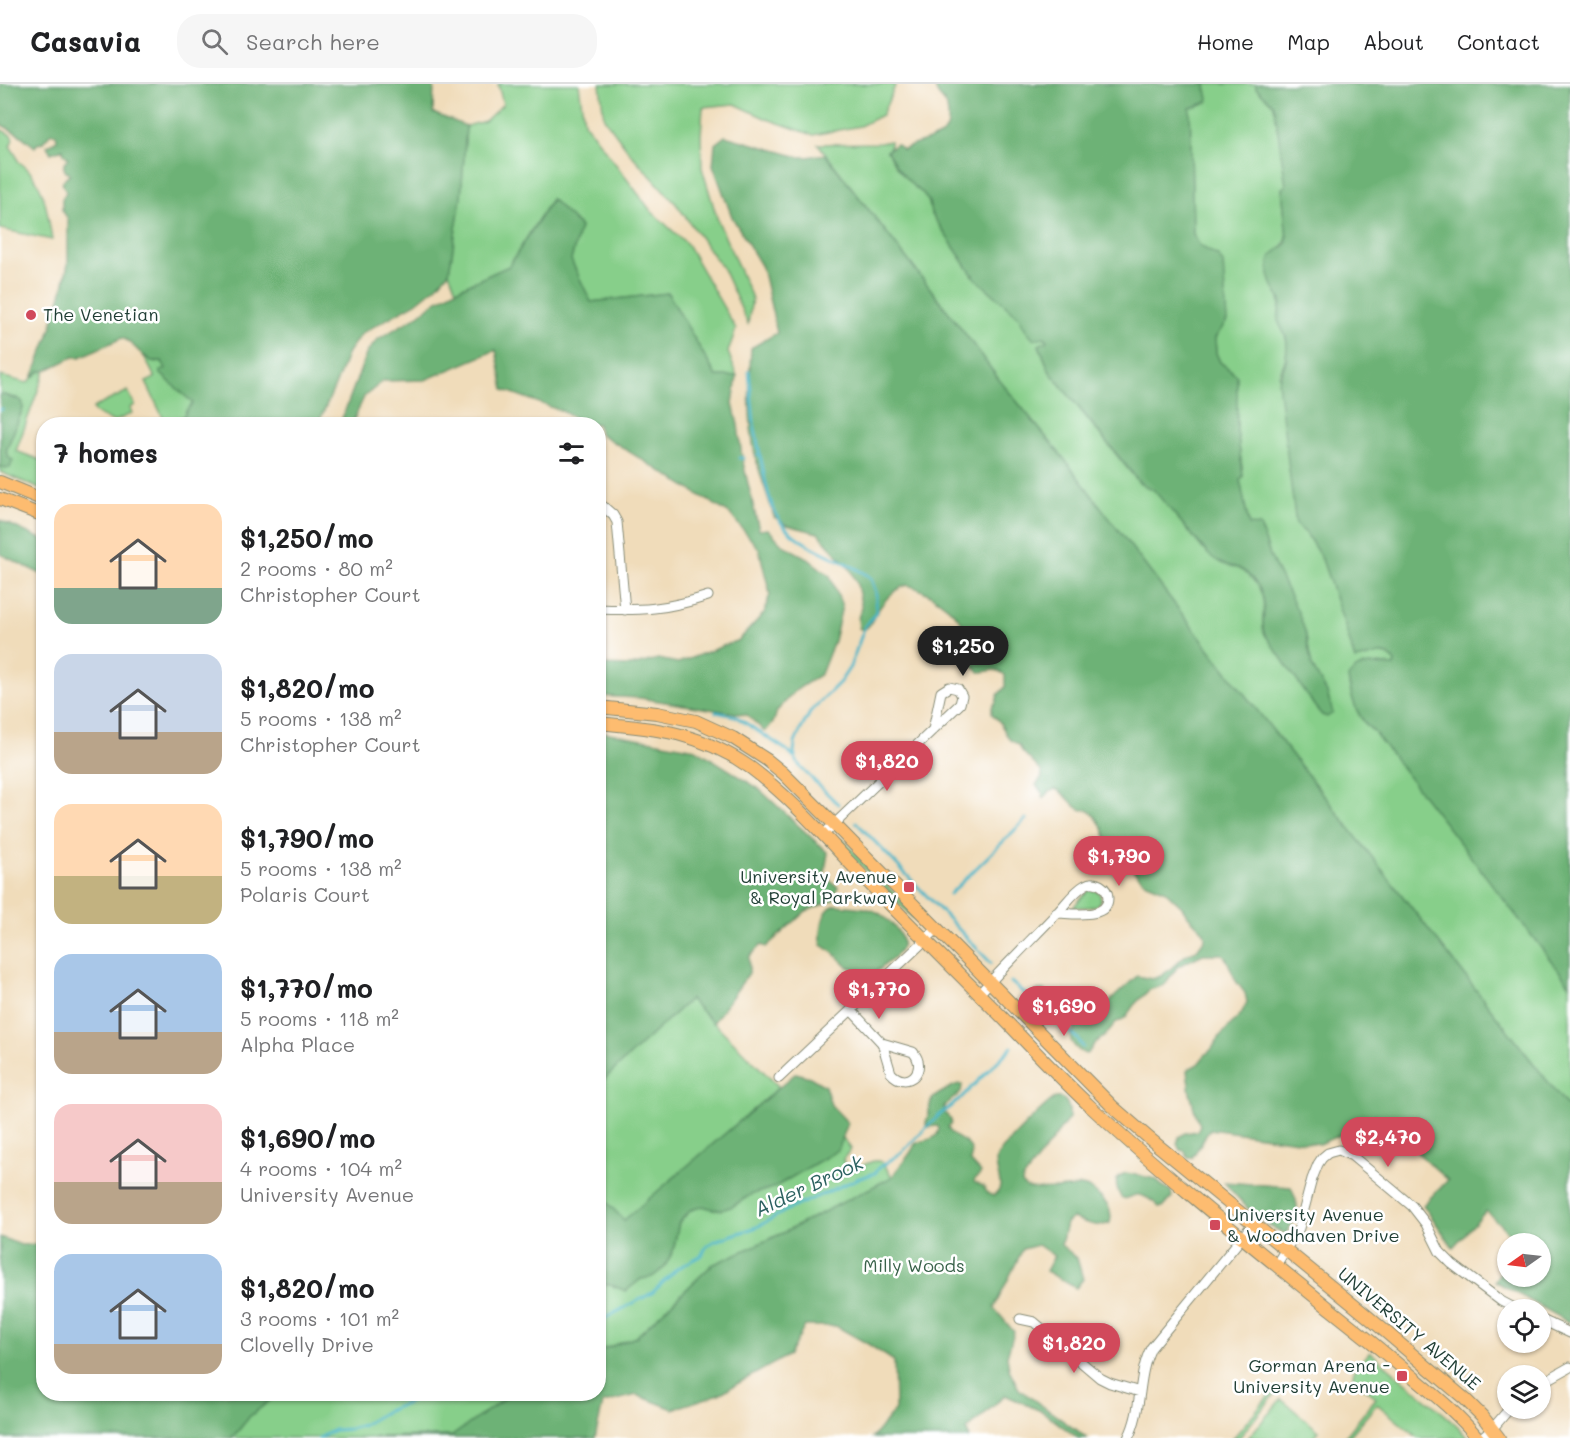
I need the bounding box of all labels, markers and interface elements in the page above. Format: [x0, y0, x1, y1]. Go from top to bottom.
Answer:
search box [177, 14, 597, 68]
text: Casavia [30, 23, 141, 59]
icon: search [198, 25, 231, 58]
text: Search here [246, 27, 380, 56]
text: Home [1197, 28, 1254, 55]
text: Map [1287, 28, 1330, 55]
text: About [1363, 28, 1424, 55]
text: Contact [1457, 28, 1540, 55]
place label: The Venetian [43, 302, 159, 326]
marker: The Venetian [24, 308, 38, 322]
text: 7 homes [54, 436, 158, 470]
icon: filters [555, 437, 588, 470]
text: $1,250/mo [240, 521, 374, 555]
icon: home [102, 528, 174, 600]
text: 2 rooms · 80 m² [240, 555, 393, 581]
text: Christopher Court [240, 581, 420, 607]
pin: $1,250 [914, 626, 1012, 677]
text: $1,250 [931, 632, 995, 658]
text: $1,820/mo [240, 671, 375, 705]
icon: home [102, 678, 174, 750]
text: 5 rooms · 138 m² [240, 705, 402, 731]
text: Christopher Court [240, 731, 420, 757]
pin: $1,820 [838, 741, 936, 792]
text: $1,820 [855, 747, 919, 773]
text: $1,790/mo [240, 821, 374, 855]
icon: home [102, 828, 174, 900]
pin: $1,790 [1070, 836, 1168, 887]
text: $1,790 [1087, 842, 1151, 868]
text: 5 rooms · 138 m² [240, 855, 402, 881]
place label: University Avenue & Royal Parkway [740, 864, 897, 909]
marker: University Avenue & Royal Parkway [902, 880, 916, 894]
text: Polaris Court [240, 881, 370, 907]
pin: $1,770 [830, 969, 928, 1020]
text: $1,770/mo [240, 971, 373, 1005]
text: $1,770 [848, 975, 910, 1001]
icon: home [102, 978, 174, 1050]
pin: $1,690 [1015, 986, 1113, 1037]
text: $1,690 [1032, 992, 1096, 1018]
text: 5 rooms · 118 m² [240, 1005, 399, 1031]
text: Alpha Place [240, 1031, 355, 1057]
pin: $2,470 [1339, 1117, 1437, 1168]
text: $1,690/mo [240, 1121, 375, 1155]
text: $2,470 [1355, 1123, 1421, 1149]
icon: home [102, 1128, 174, 1200]
water label: Alder Brook [750, 1148, 868, 1222]
text: 4 rooms · 104 m² [240, 1155, 402, 1181]
text: University Avenue [240, 1181, 414, 1207]
place label: University Avenue & Woodhaven Drive [1227, 1202, 1400, 1247]
marker: University Avenue & Woodhaven Drive [1208, 1218, 1222, 1232]
north arrow [1497, 1233, 1551, 1287]
map controls [1497, 1233, 1551, 1419]
park label: Milly Woods [863, 1253, 965, 1277]
street label: UNIVERSITY AVENUE [1333, 1261, 1486, 1395]
text: $1,820/mo [240, 1271, 375, 1305]
icon: home [102, 1278, 174, 1350]
button: locate [1497, 1299, 1551, 1353]
text: 3 rooms · 101 m² [240, 1305, 399, 1331]
pin: $1,820 [1025, 1323, 1123, 1374]
text: $1,820 [1042, 1329, 1106, 1355]
text: Clovelly Drive [240, 1331, 374, 1357]
place label: Gorman Arena - University Avenue [1233, 1353, 1390, 1398]
button: layers [1497, 1365, 1551, 1419]
marker: Gorman Arena - University Avenue [1395, 1369, 1409, 1383]

